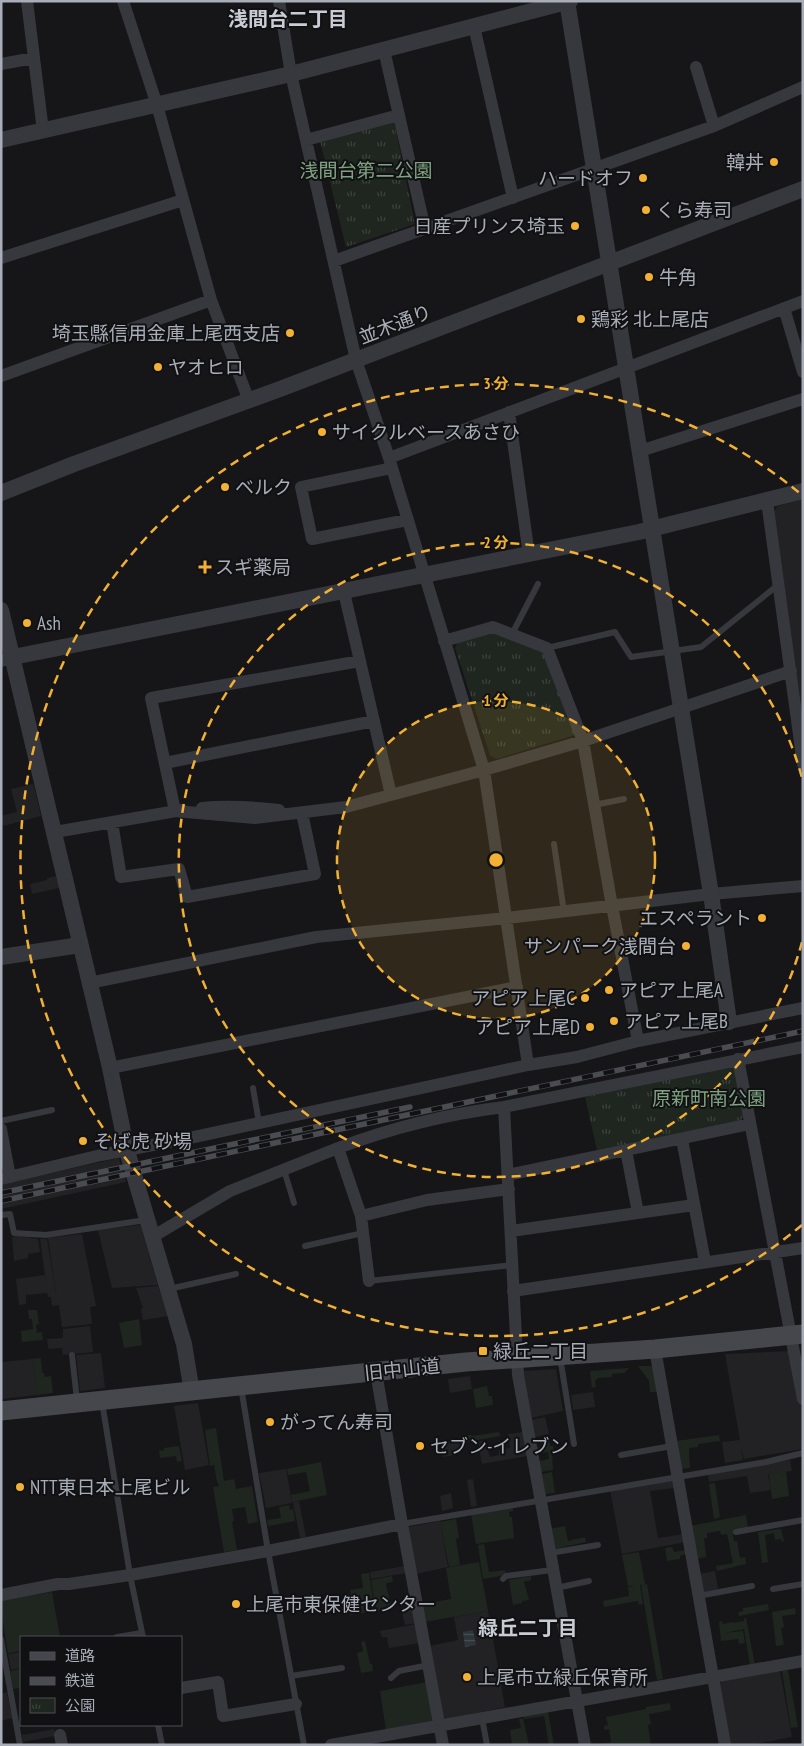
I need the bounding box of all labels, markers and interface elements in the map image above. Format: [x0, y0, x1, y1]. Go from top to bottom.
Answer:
district label: 浅間台二丁目 [228, 6, 348, 32]
place label: 韓丼 [726, 150, 764, 174]
marker: 韓丼 [768, 156, 780, 168]
park label: 浅間台第二公園 [299, 158, 433, 182]
place label: ハードオフ [538, 166, 633, 190]
marker: ハードオフ [637, 172, 649, 184]
place label: くら寿司 [656, 198, 732, 222]
marker: くら寿司 [640, 204, 652, 216]
place label: 日産プリンス埼玉 [413, 214, 565, 238]
marker: 日産プリンス埼玉 [569, 220, 581, 232]
place label: 牛角 [659, 265, 697, 289]
marker: 牛角 [643, 271, 655, 283]
street label: 並木通り [355, 299, 435, 349]
place label: 鶏彩 北上尾店 [591, 307, 709, 331]
marker: 鶏彩 北上尾店 [575, 313, 587, 325]
place label: 埼玉縣信用金庫上尾西支店 [52, 321, 280, 345]
marker: 埼玉縣信用金庫上尾西支店 [284, 327, 296, 339]
place label: ヤオヒロ [168, 355, 244, 379]
marker: ヤオヒロ [152, 361, 164, 373]
text: 3 分 [483, 374, 509, 393]
place label: サイクルベースあさひ [332, 420, 520, 444]
marker: サイクルベースあさひ [316, 426, 328, 438]
place label: ベルク [235, 475, 292, 499]
marker: ベルク [219, 481, 231, 493]
text: 2 分 [483, 533, 509, 552]
place label: スギ薬局 [215, 555, 291, 579]
marker: スギ薬局 [199, 561, 211, 573]
place label: Ash [37, 611, 61, 635]
marker: Ash [21, 617, 33, 629]
text: 1 分 [483, 691, 509, 710]
centre of rings [487, 851, 505, 869]
place label: エスペラント [639, 906, 752, 930]
marker: エスペラント [756, 912, 768, 924]
place label: サンパーク浅間台 [524, 934, 676, 958]
marker: サンパーク浅間台 [680, 940, 692, 952]
place label: アピア上尾A [619, 978, 723, 1002]
marker: アピア上尾A [603, 984, 615, 996]
place label: アピア上尾C [471, 986, 575, 1010]
marker: アピア上尾C [579, 992, 591, 1004]
place label: アピア上尾B [624, 1009, 728, 1033]
place label: アピア上尾D [475, 1015, 580, 1039]
marker: アピア上尾B [608, 1015, 620, 1027]
marker: アピア上尾D [584, 1021, 596, 1033]
park label: 原新町南公園 [652, 1086, 766, 1110]
place label: そば虎 砂場 [93, 1129, 192, 1153]
marker: そば虎 砂場 [77, 1135, 89, 1147]
place label: 緑丘二丁目 [493, 1339, 588, 1363]
marker: 緑丘二丁目 [477, 1345, 489, 1357]
street label: 旧中山道 [363, 1353, 441, 1385]
place label: がってん寿司 [280, 1410, 393, 1434]
marker: がってん寿司 [264, 1416, 276, 1428]
place label: セブン-イレブン [430, 1434, 569, 1458]
marker: セブン-イレブン [414, 1440, 426, 1452]
place label: NTT東日本上尾ビル [30, 1475, 191, 1499]
marker: NTT東日本上尾ビル [14, 1481, 26, 1493]
place label: 上尾市東保健センター [246, 1592, 436, 1616]
marker: 上尾市東保健センター [230, 1598, 242, 1610]
district label: 緑丘二丁目 [478, 1615, 578, 1641]
legend [20, 1636, 182, 1726]
text: 道路 [65, 1646, 95, 1665]
place label: 上尾市立緑丘保育所 [477, 1665, 648, 1689]
text: 鉄道 [65, 1671, 95, 1690]
marker: 上尾市立緑丘保育所 [461, 1671, 473, 1683]
text: 公園 [65, 1696, 95, 1715]

